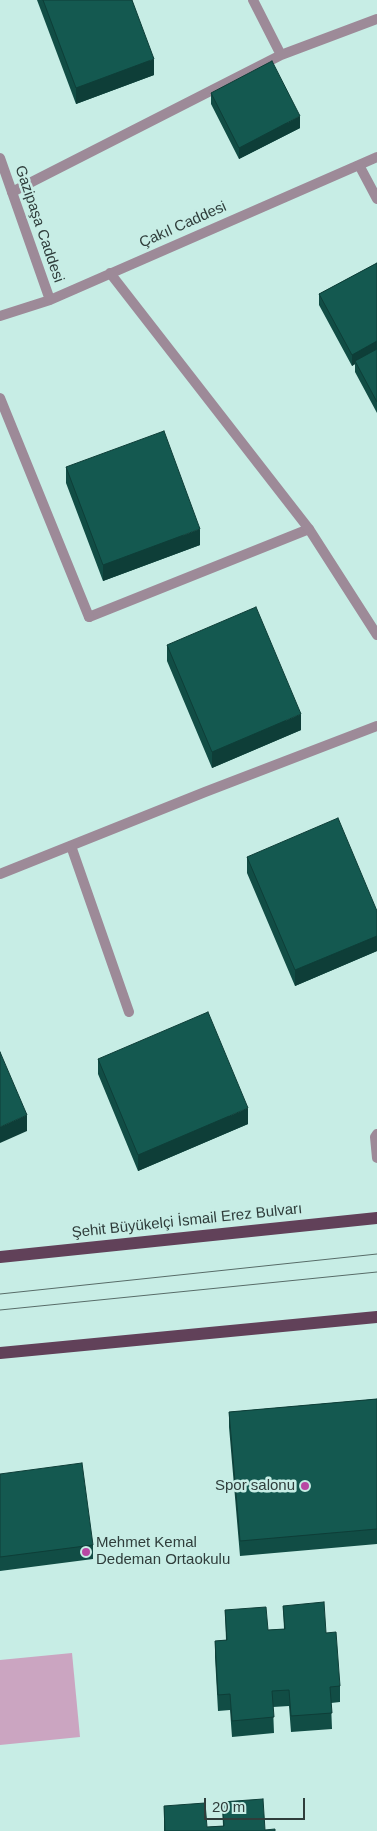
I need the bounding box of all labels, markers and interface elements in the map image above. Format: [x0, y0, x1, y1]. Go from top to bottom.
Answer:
street label: Gazipaşa Caddesi [11, 163, 67, 285]
street label: Çakıl Caddesi [137, 198, 229, 252]
street label: Şehit Büyükelçi İsmail Erez Bulvarı [71, 1200, 303, 1242]
place label: Spor salonu [215, 1477, 295, 1495]
marker: Spor salonu [299, 1480, 311, 1492]
place label: Mehmet Kemal Dedeman Ortaokulu [96, 1534, 230, 1569]
marker: Mehmet Kemal Dedeman Ortaokulu [80, 1546, 92, 1558]
scale bar [207, 1788, 308, 1820]
text: 20 m [212, 1798, 245, 1815]

